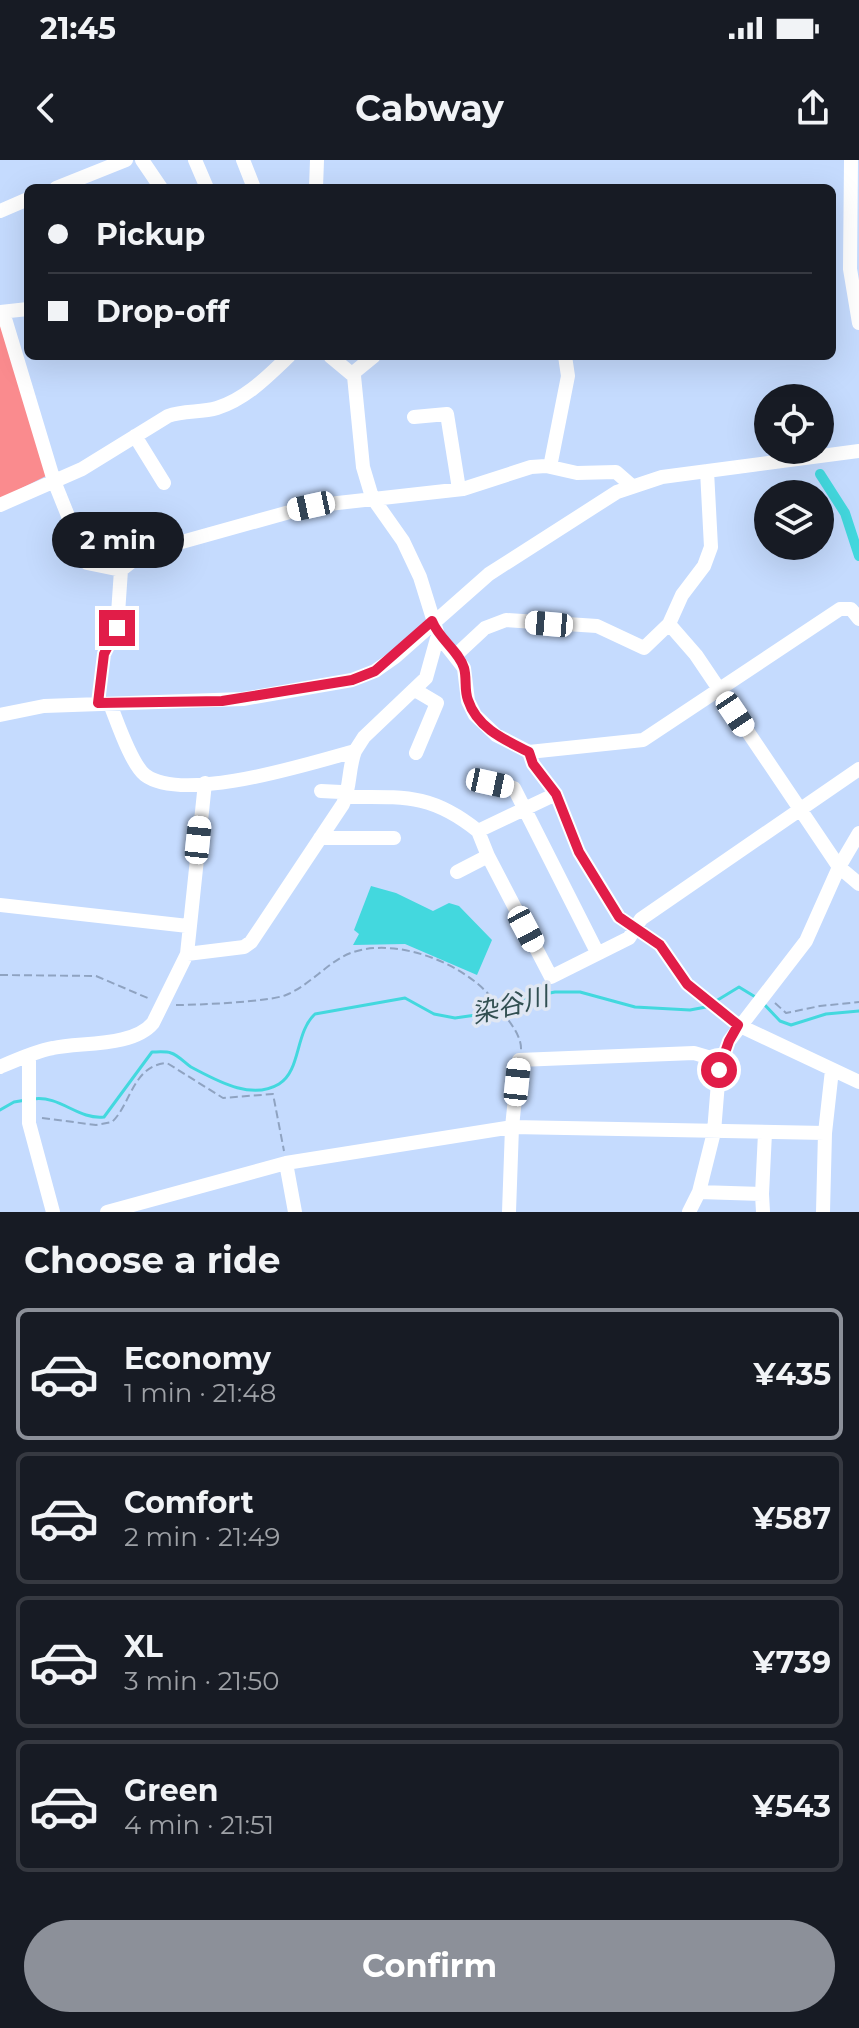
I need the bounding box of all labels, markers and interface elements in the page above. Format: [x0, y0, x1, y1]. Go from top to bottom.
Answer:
text: 21:45 [40, 10, 116, 47]
icon: back [24, 86, 68, 130]
text: Cabway [355, 86, 504, 130]
icon: share [791, 86, 835, 130]
text: Pickup [96, 216, 205, 253]
text: Drop-off [96, 293, 229, 330]
map controls [754, 384, 834, 560]
button: locate [754, 384, 834, 464]
button: layers [754, 480, 834, 560]
car [285, 489, 337, 523]
callout: 2 min [51, 512, 183, 568]
text: 2 min [80, 524, 156, 556]
route end [99, 610, 135, 646]
car [524, 610, 574, 638]
car [712, 687, 758, 741]
car [464, 766, 516, 800]
car [184, 815, 212, 865]
car [504, 902, 548, 956]
water label: 染谷川 [468, 979, 555, 1030]
route start [701, 1052, 737, 1088]
car [503, 1057, 531, 1107]
text: Choose a ride [24, 1238, 281, 1282]
icon: car [28, 1338, 100, 1410]
text: Economy [124, 1340, 271, 1377]
text: ¥435 [753, 1356, 831, 1393]
text: 1 min · 21:48 [124, 1377, 276, 1409]
icon: car [28, 1482, 100, 1554]
text: Comfort [124, 1484, 254, 1521]
text: ¥587 [753, 1500, 831, 1537]
text: 2 min · 21:49 [124, 1521, 280, 1553]
icon: car [28, 1626, 100, 1698]
text: XL [124, 1628, 163, 1665]
text: ¥739 [753, 1644, 831, 1681]
text: 3 min · 21:50 [124, 1665, 279, 1697]
icon: car [28, 1770, 100, 1842]
text: Green [124, 1772, 218, 1809]
text: ¥543 [753, 1788, 831, 1825]
text: 4 min · 21:51 [124, 1809, 274, 1841]
button: Confirm [24, 1920, 835, 2012]

